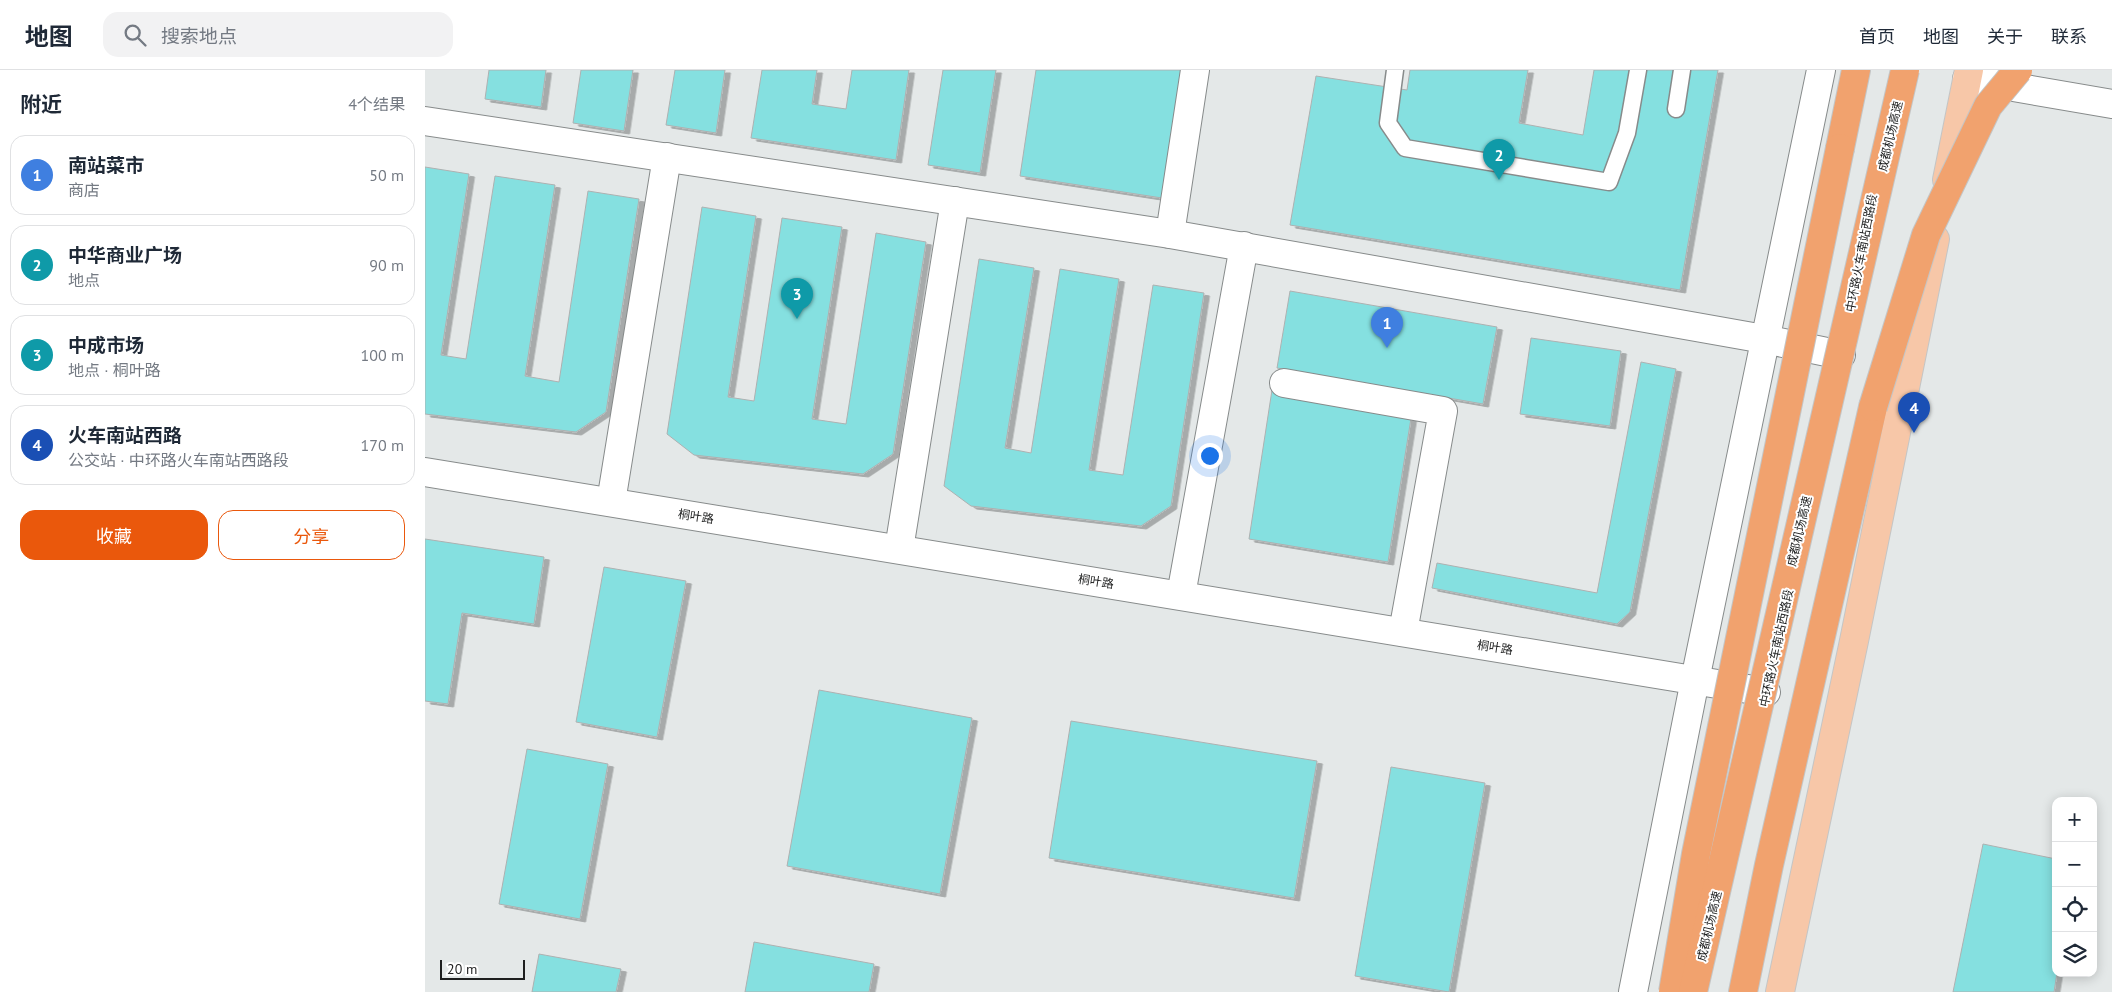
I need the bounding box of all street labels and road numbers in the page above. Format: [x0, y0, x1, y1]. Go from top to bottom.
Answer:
street label: 成都机场高速 [1875, 99, 1905, 173]
street label: 中环路火车南站西路段 [1842, 193, 1880, 313]
street label: 成都机场高速 [1784, 494, 1814, 568]
street label: 桐叶路 [677, 506, 715, 526]
street label: 桐叶路 [1077, 571, 1115, 591]
street label: 中环路火车南站西路段 [1756, 588, 1796, 708]
street label: 桐叶路 [1476, 637, 1514, 657]
street label: 成都机场高速 [1694, 889, 1724, 963]

